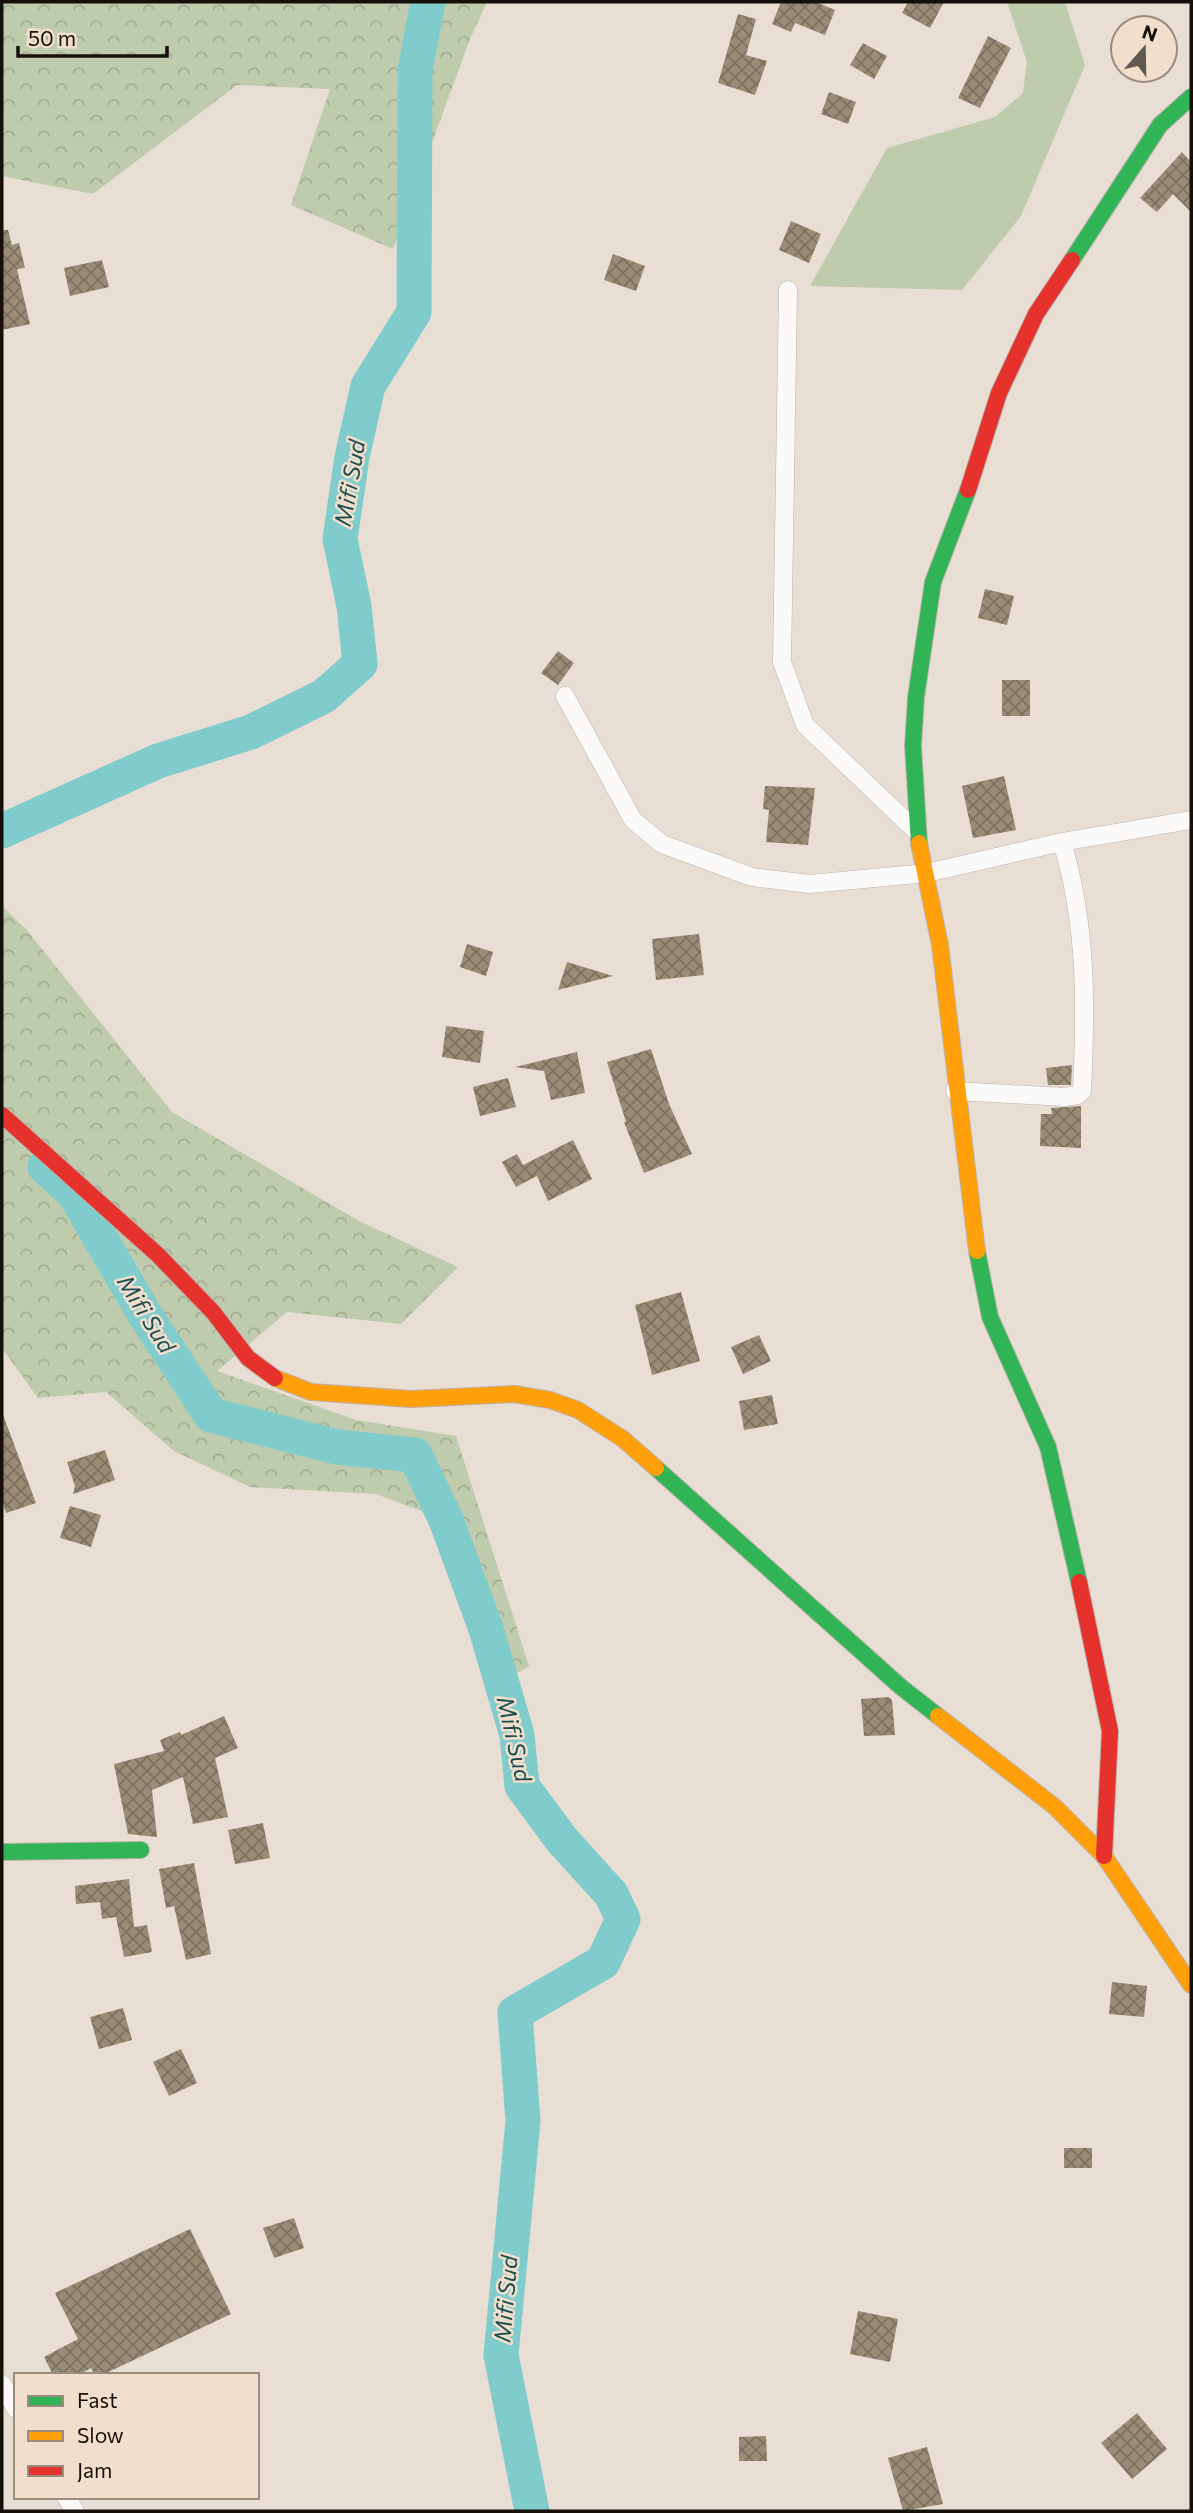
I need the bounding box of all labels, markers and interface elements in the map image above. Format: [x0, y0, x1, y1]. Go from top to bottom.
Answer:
scale bar [18, 14, 166, 58]
north arrow [1109, 14, 1179, 84]
text: N [1139, 19, 1161, 46]
text: 50 m [28, 25, 76, 50]
water label: Mifi Sud [328, 436, 371, 528]
water label: Mifi Sud [112, 1269, 183, 1359]
water label: Mifi Sud [492, 1693, 539, 1786]
water label: Mifi Sud [487, 2253, 523, 2343]
legend [14, 2373, 259, 2499]
text: Fast [77, 2387, 118, 2412]
text: Slow [77, 2422, 124, 2447]
text: Jam [77, 2457, 112, 2482]

